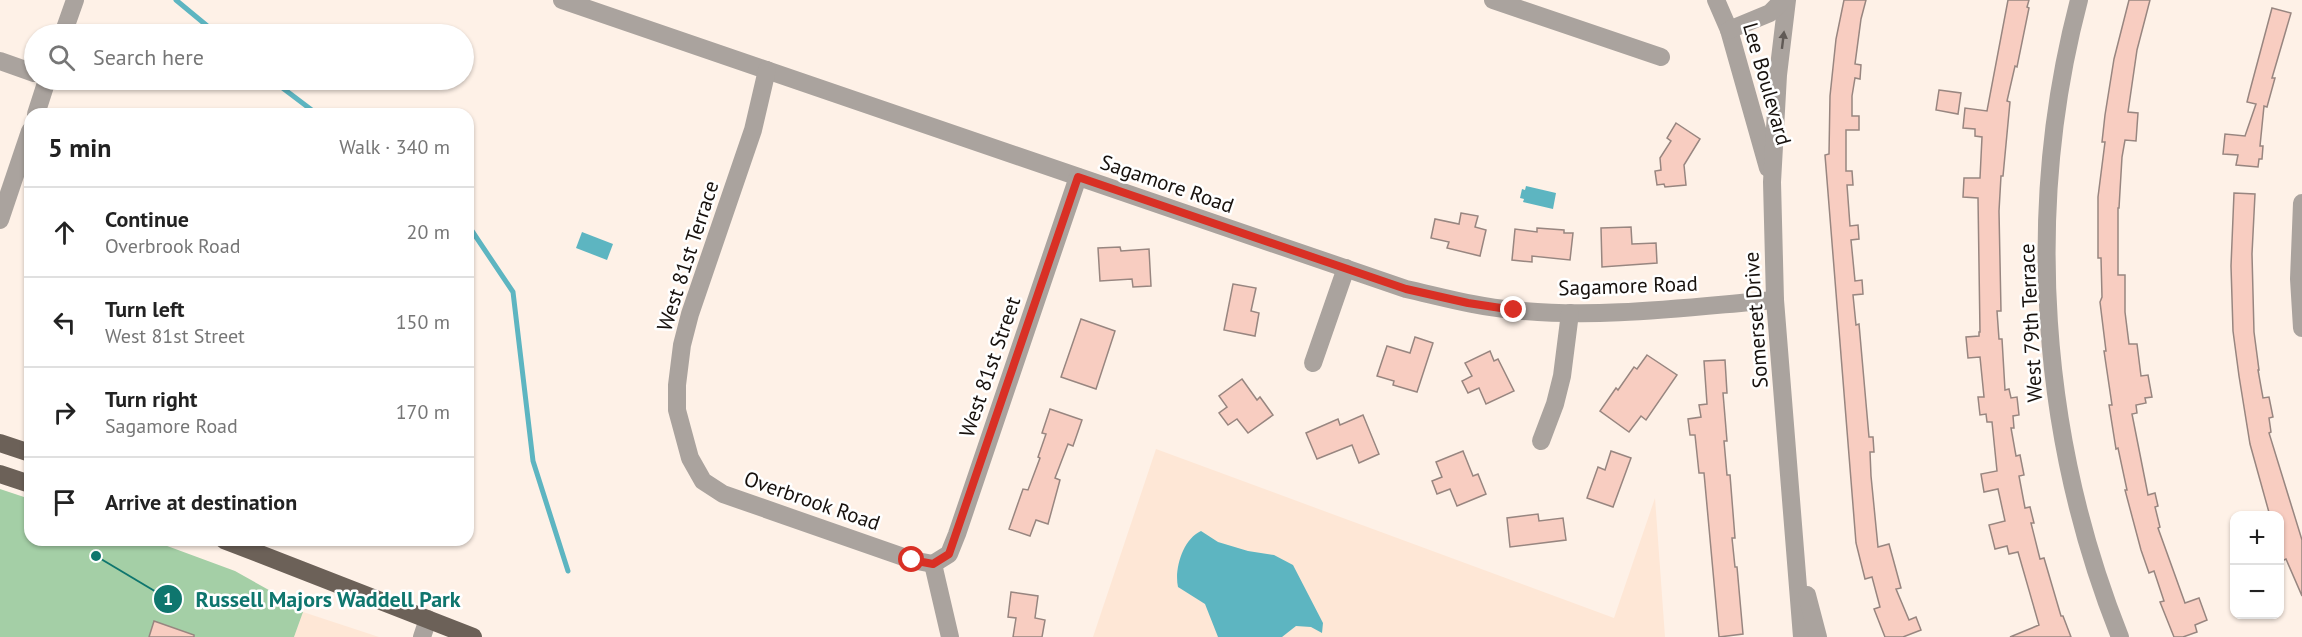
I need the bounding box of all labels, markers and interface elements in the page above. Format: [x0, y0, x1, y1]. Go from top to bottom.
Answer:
street label: Lee Boulevard [1737, 19, 1798, 148]
search box [24, 24, 474, 90]
one-way arrow [1778, 30, 1787, 49]
icon: search [45, 41, 78, 74]
text: Search here [93, 43, 204, 71]
text: 5 min [48, 131, 111, 164]
text: Walk · 340 m [339, 134, 450, 160]
street label: Sagamore Road [1097, 148, 1237, 219]
street label: West 81st Terrace [650, 177, 725, 334]
text: Continue [105, 205, 189, 233]
icon: ahead [48, 216, 81, 249]
text: 20 m [407, 219, 450, 245]
text: Overbrook Road [105, 233, 240, 259]
street label: West 79th Terrace [2013, 243, 2048, 403]
street label: Somerset Drive [1737, 251, 1774, 389]
street label: Sagamore Road [1558, 270, 1698, 301]
street label: West 81st Street [953, 293, 1026, 441]
text: Turn left [105, 295, 185, 323]
route end [1500, 296, 1526, 322]
icon: left [48, 306, 81, 339]
text: 150 m [396, 309, 450, 335]
text: West 81st Street [105, 323, 245, 349]
text: Turn right [105, 385, 197, 413]
icon: right [48, 396, 81, 429]
text: 170 m [396, 399, 450, 425]
text: Sagamore Road [105, 413, 238, 439]
street label: Overbrook Road [741, 465, 884, 536]
icon: arrive [48, 486, 81, 519]
text: Arrive at destination [105, 488, 297, 516]
map controls [2230, 511, 2284, 619]
button: + [2230, 511, 2284, 565]
route start [898, 546, 924, 572]
button: − [2230, 565, 2284, 619]
callout: Russell Majors Waddell Park [153, 579, 472, 619]
text: Russell Majors Waddell Park [195, 585, 461, 613]
text: 1 [163, 587, 173, 610]

